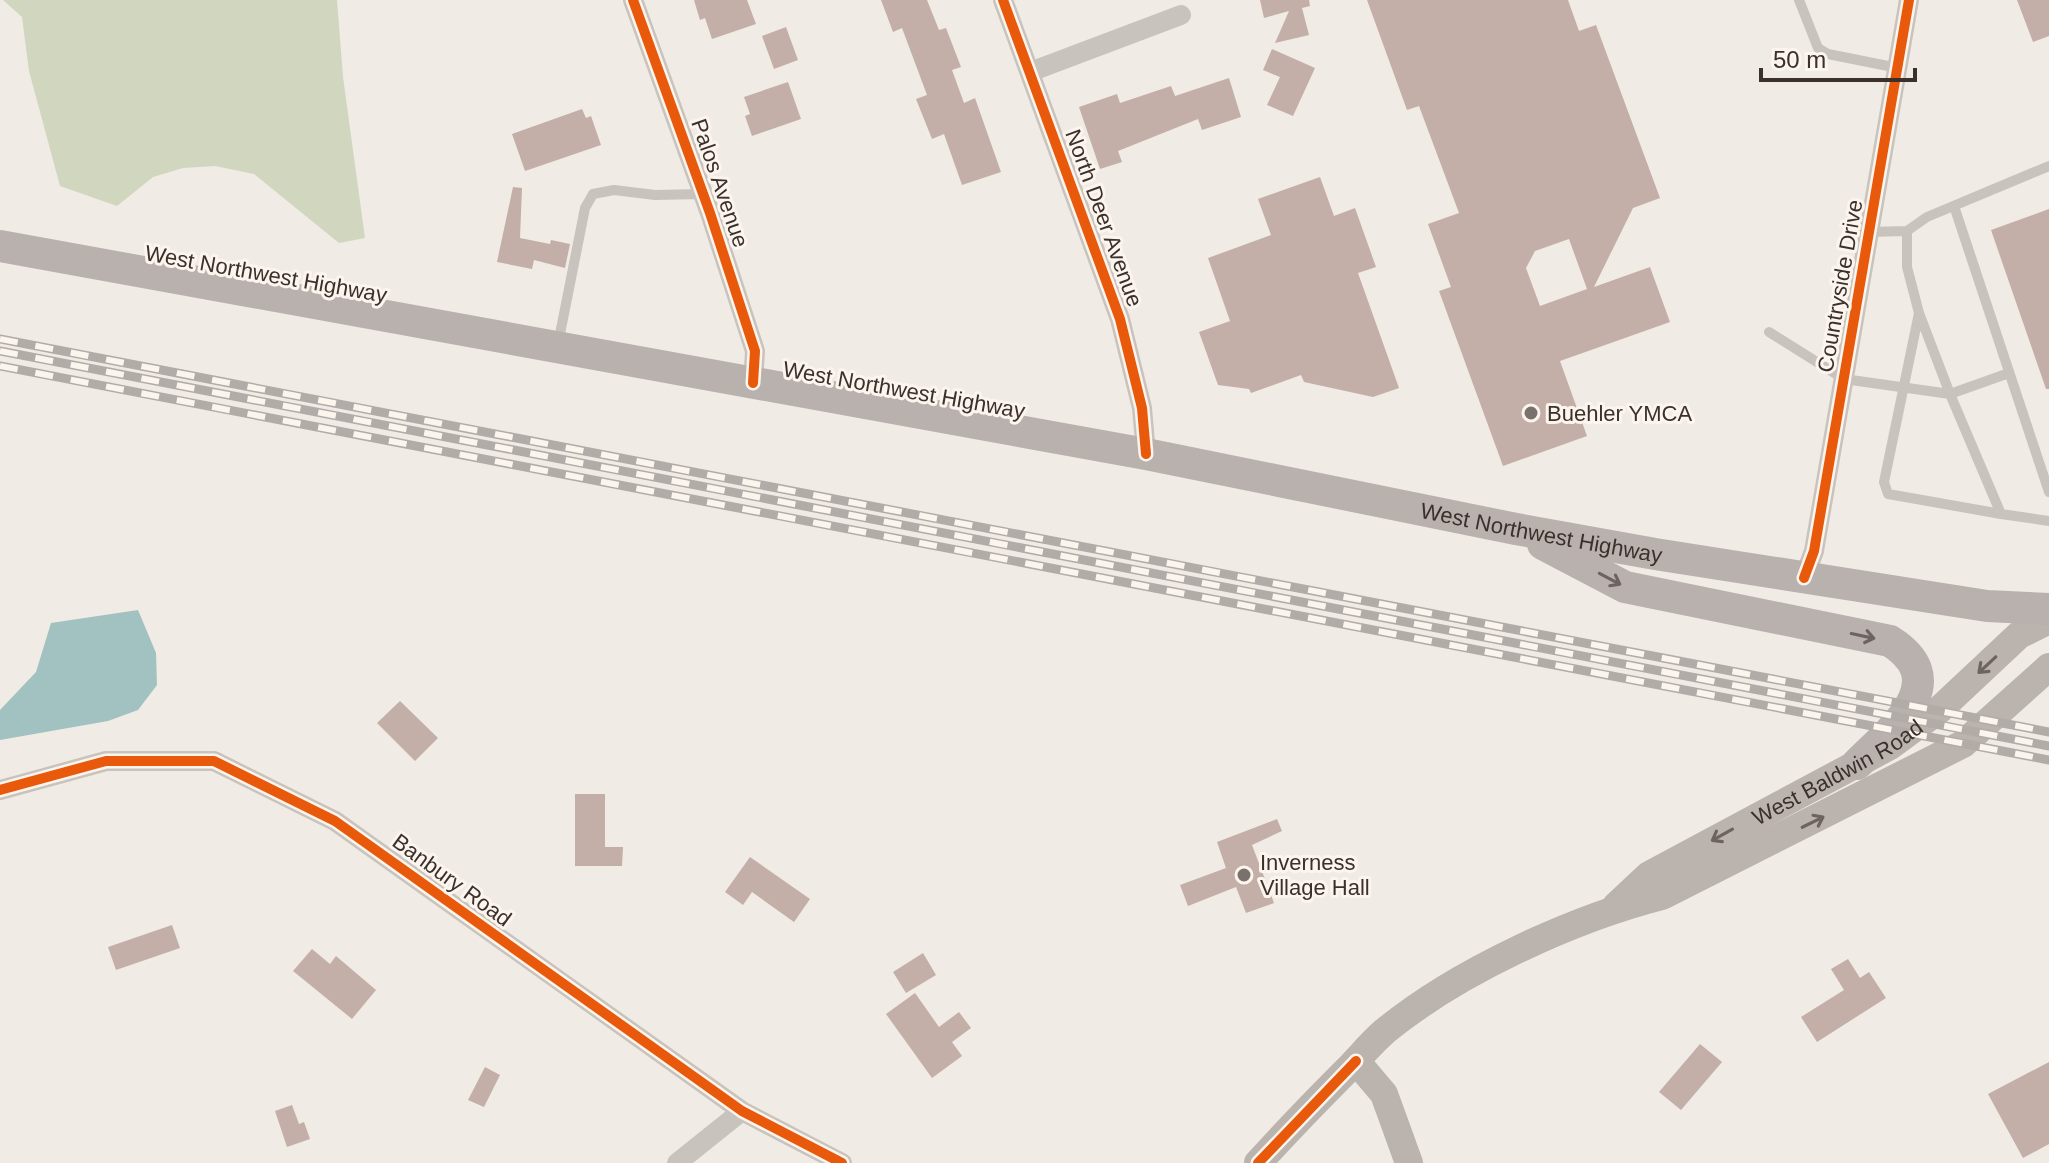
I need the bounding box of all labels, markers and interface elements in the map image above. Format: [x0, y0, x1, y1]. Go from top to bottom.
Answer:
scale bar [1761, 32, 1915, 82]
text: 50 m [1773, 46, 1826, 73]
street label: Palos Avenue [686, 116, 754, 250]
street label: North Deer Avenue [1060, 126, 1148, 310]
street label: Countryside Drive [1813, 198, 1867, 374]
street label: West Northwest Highway [143, 240, 389, 308]
street label: West Northwest Highway [781, 356, 1027, 424]
place label: Buehler YMCA [1547, 401, 1692, 426]
marker: Buehler YMCA [1522, 404, 1540, 422]
street label: West Northwest Highway [1418, 497, 1664, 567]
one-way arrow [1597, 571, 1621, 587]
one-way arrow [1849, 629, 1875, 644]
one-way arrow [1977, 656, 1997, 674]
street label: West Baldwin Road [1748, 714, 1927, 830]
one-way arrow [1800, 813, 1824, 829]
one-way arrow [1711, 828, 1735, 843]
street label: Banbury Road [388, 829, 516, 931]
place label: Inverness Village Hall [1260, 850, 1370, 900]
marker: Inverness Village Hall [1235, 866, 1253, 884]

